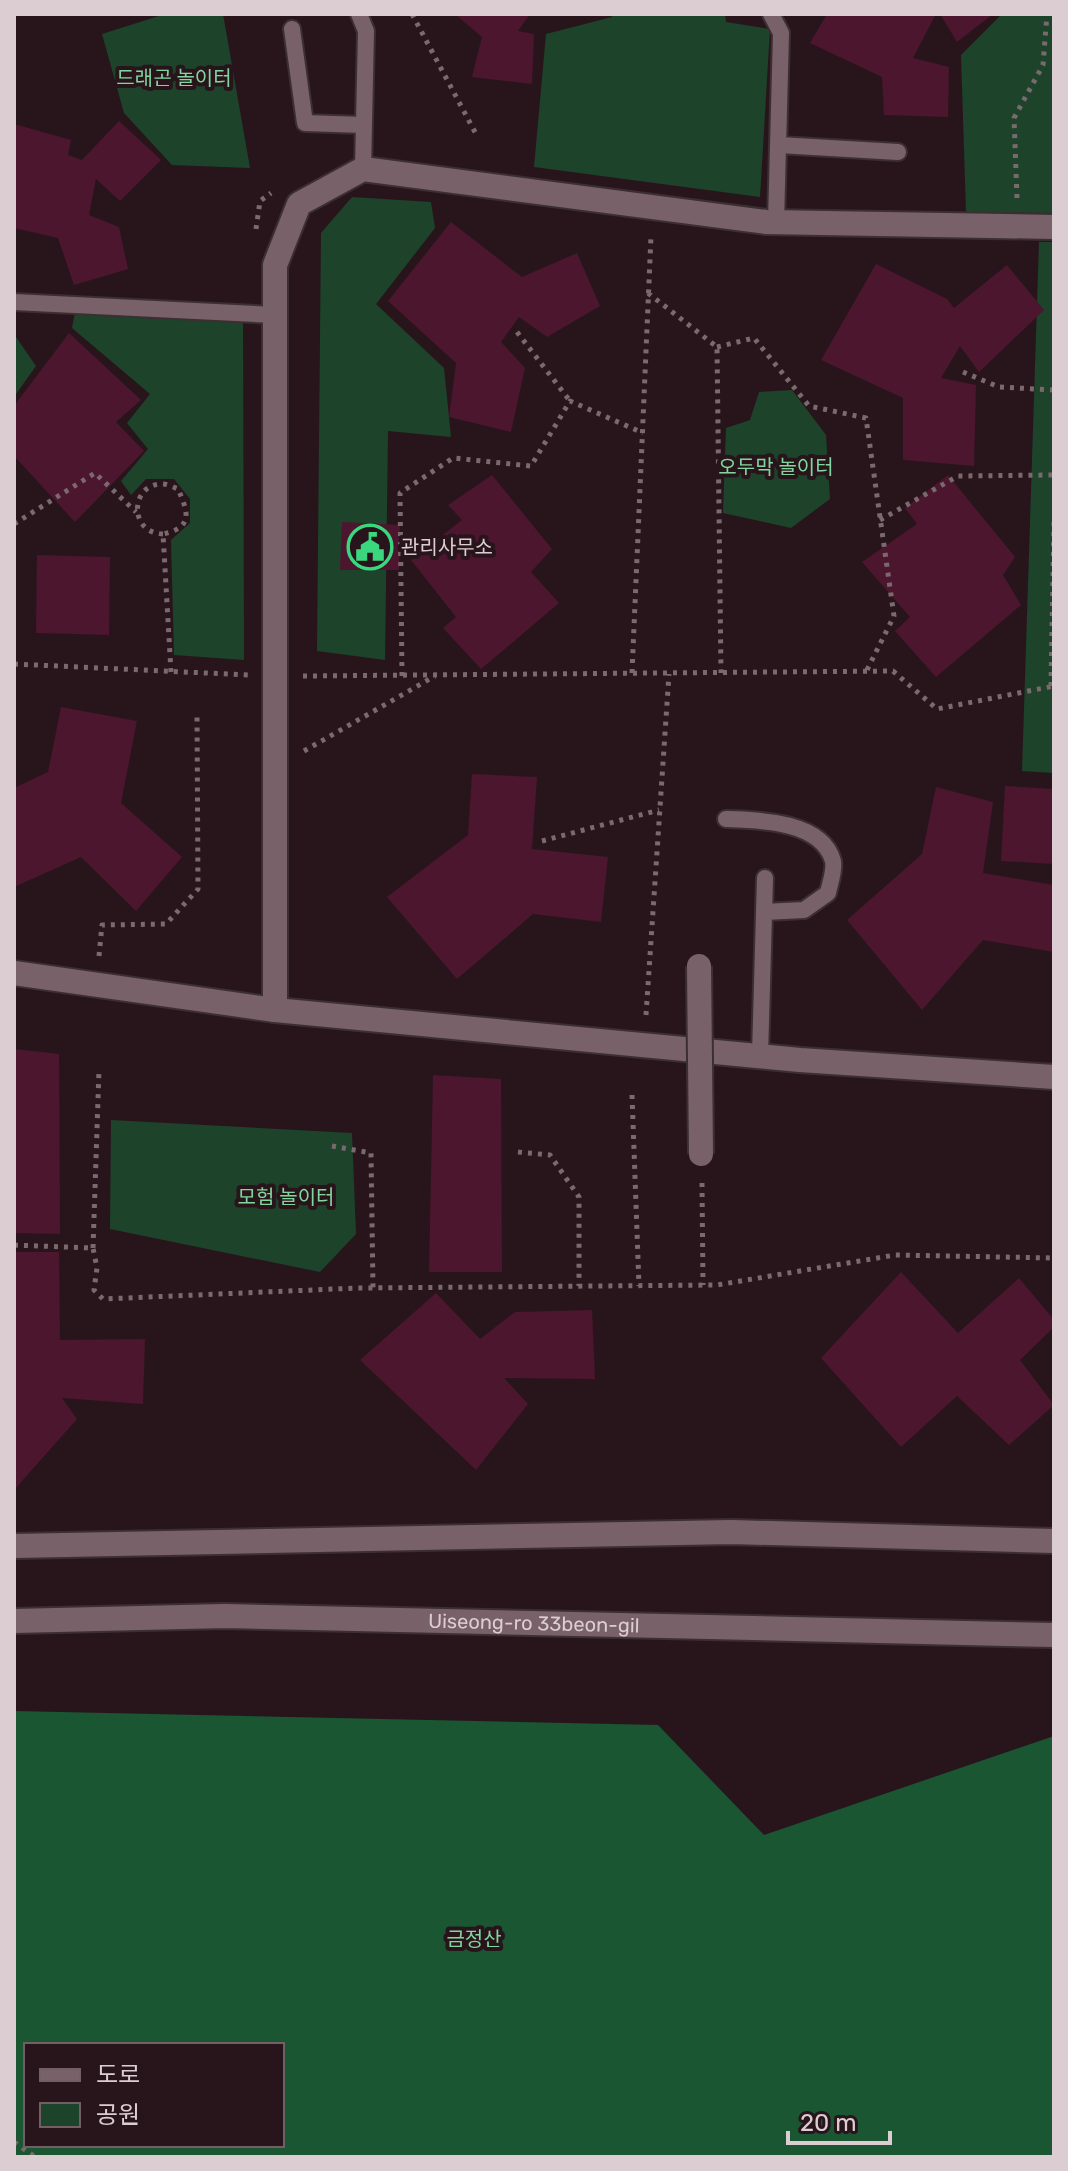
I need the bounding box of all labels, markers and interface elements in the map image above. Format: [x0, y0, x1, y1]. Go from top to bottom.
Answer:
park label: 드래곤 놀이터 [116, 66, 232, 90]
park label: 오두막 놀이터 [718, 455, 834, 479]
public building icon: 관리사무소 [346, 523, 394, 571]
place label: 관리사무소 [401, 535, 493, 559]
park label: 모험 놀이터 [238, 1185, 334, 1209]
street label: Uiseong-ro 33beon-gil [428, 1609, 640, 1637]
park label: 금정산 [446, 1927, 502, 1951]
legend [24, 2043, 284, 2147]
text: 도로 [96, 2061, 140, 2089]
scale bar [788, 2095, 890, 2145]
text: 공원 [96, 2101, 140, 2129]
text: 20 m [800, 2109, 857, 2137]

